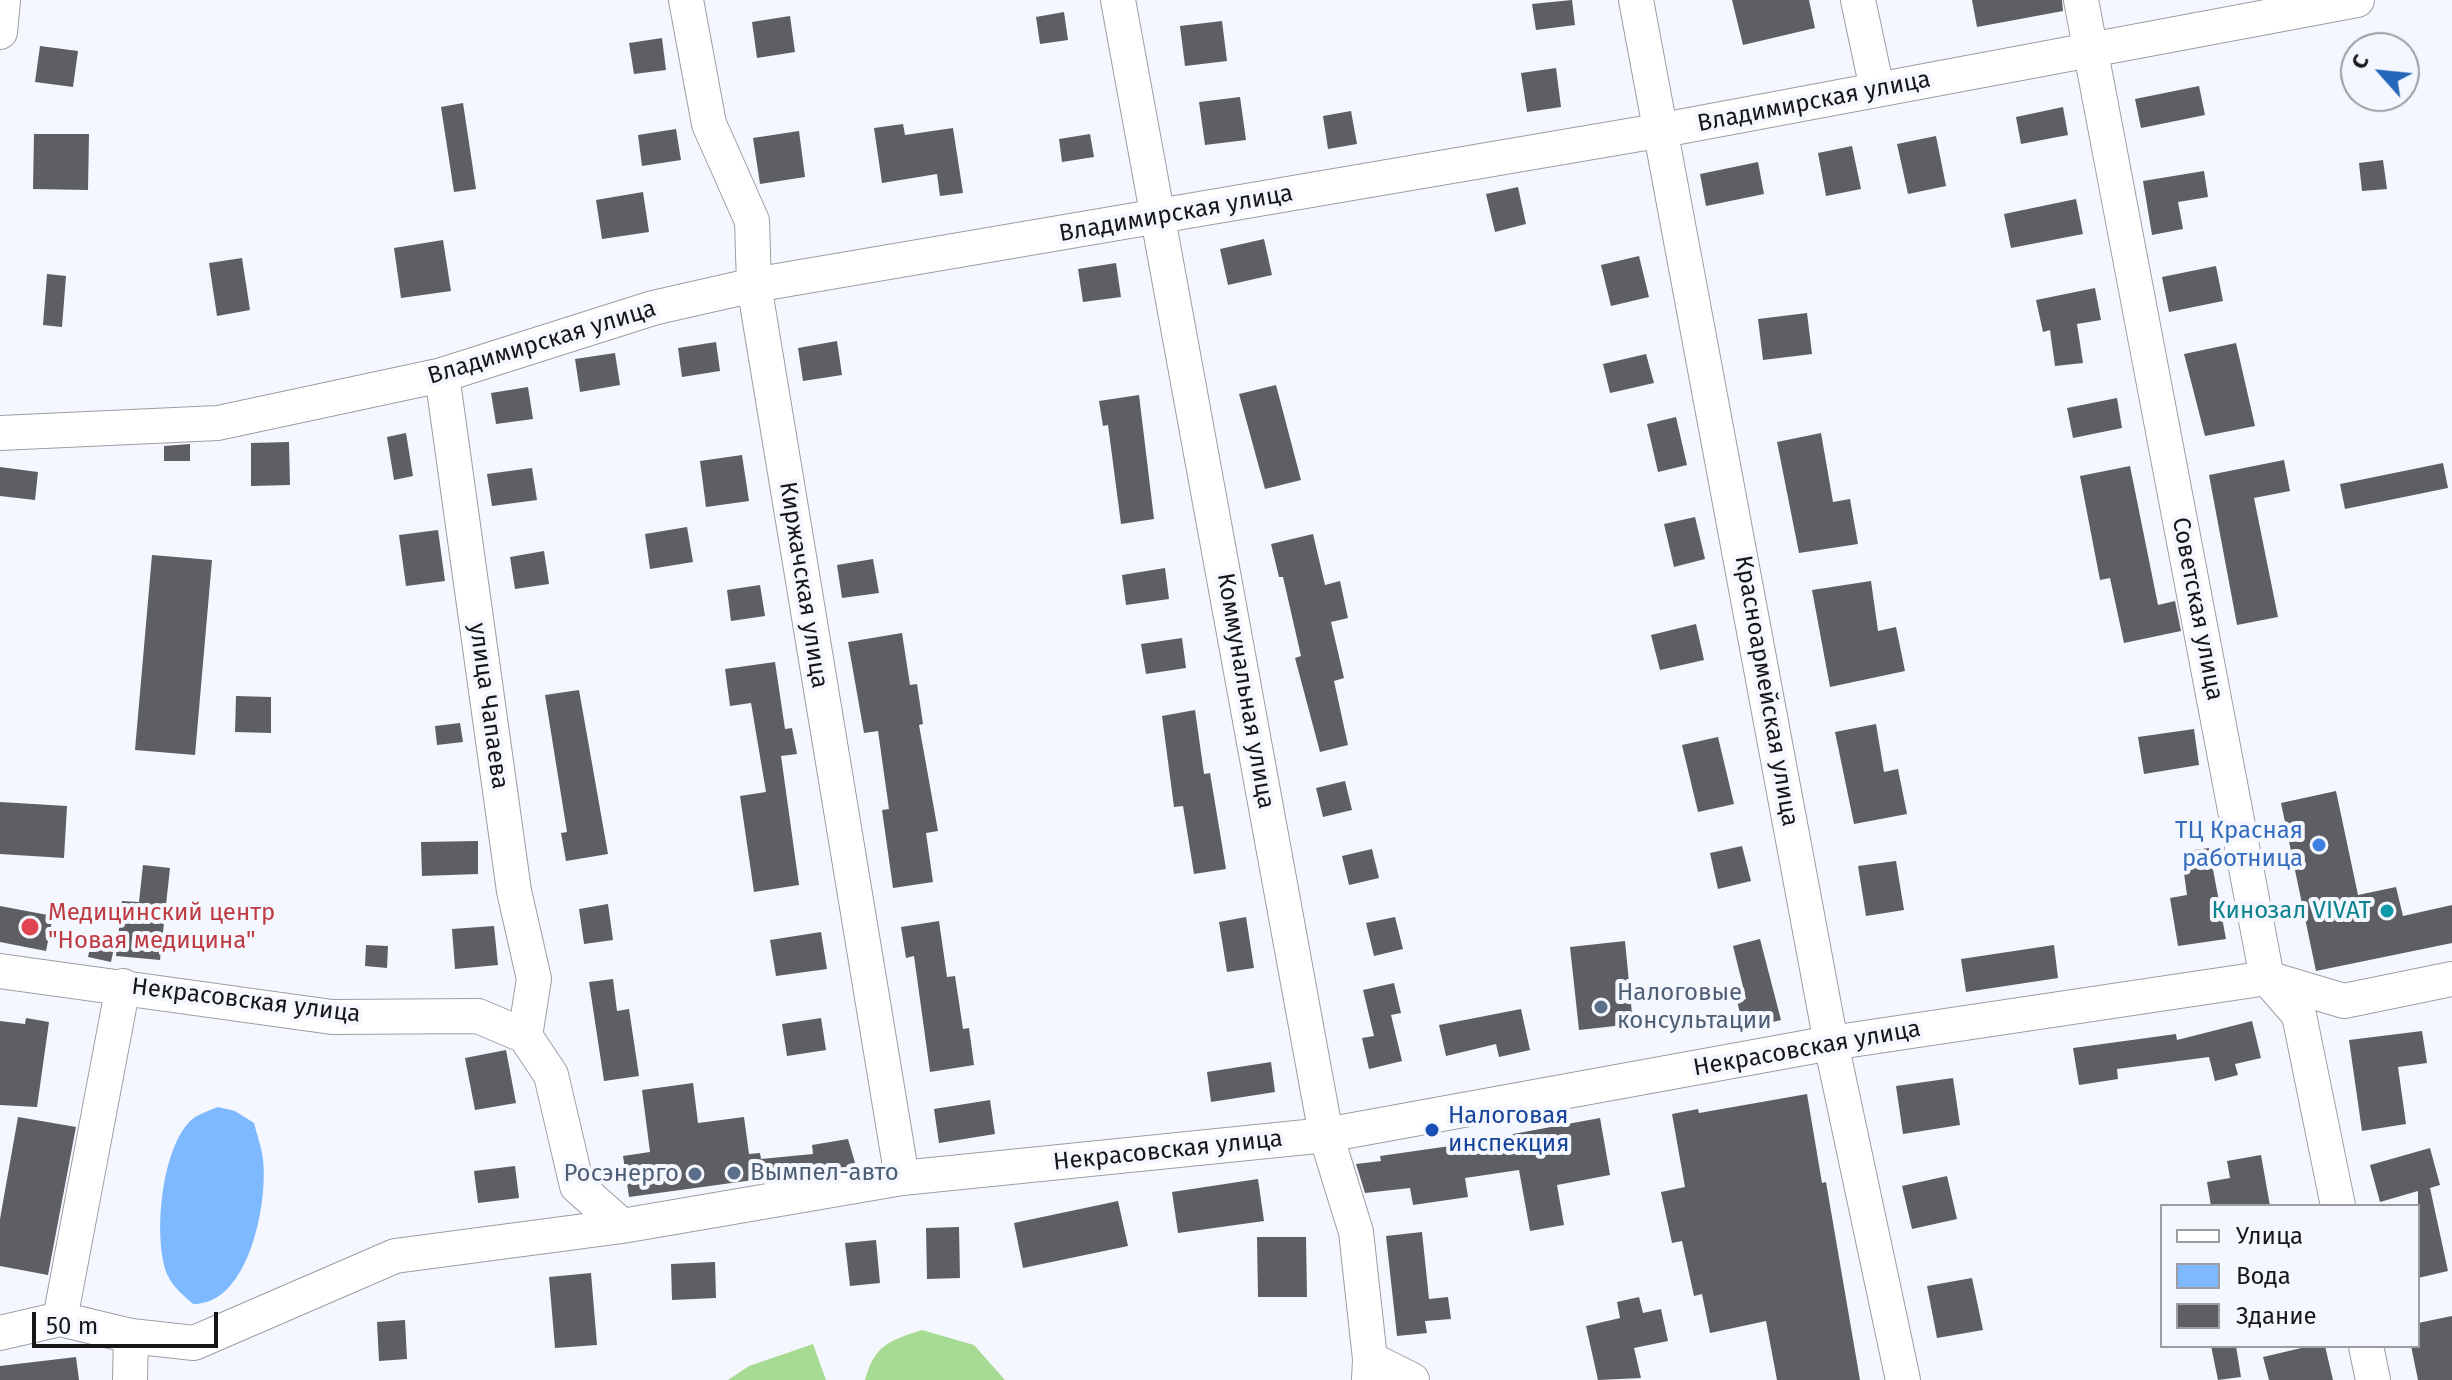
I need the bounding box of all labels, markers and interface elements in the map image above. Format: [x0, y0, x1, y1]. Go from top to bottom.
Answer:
north arrow [2340, 32, 2420, 112]
text: С [2345, 50, 2375, 74]
street label: Владимирская улица [1695, 65, 1933, 139]
street label: Владимирская улица [1057, 179, 1295, 249]
street label: Владимирская улица [424, 295, 660, 391]
street label: Киржачская улица [772, 480, 834, 690]
street label: Советская улица [2165, 515, 2229, 703]
street label: Красноармейская улица [1728, 553, 1804, 829]
street label: Коммунальная улица [1210, 571, 1280, 811]
street label: улица Чапаева [462, 621, 514, 791]
place label: ТЦ Красная работница [2175, 817, 2303, 873]
marker: ТЦ Красная работница [2310, 836, 2328, 854]
place label: Кинозал VIVAT [2211, 897, 2371, 925]
place label: Медицинский центр "Новая медицина" [48, 899, 275, 955]
marker: Кинозал VIVAT [2378, 902, 2396, 920]
marker: Медицинский центр "Новая медицина" [19, 916, 41, 938]
street label: Некрасовская улица [130, 973, 362, 1029]
place label: Налоговые консультации [1617, 979, 1772, 1035]
marker: Налоговые консультации [1592, 998, 1610, 1016]
street label: Некрасовская улица [1691, 1015, 1923, 1083]
place label: Налоговая инспекция [1448, 1102, 1569, 1158]
marker: Налоговая инспекция [1423, 1121, 1441, 1139]
street label: Некрасовская улица [1052, 1125, 1284, 1177]
place label: Вымпел-авто [750, 1159, 899, 1187]
place label: Росэнерго [563, 1160, 679, 1188]
marker: Вымпел-авто [725, 1164, 743, 1182]
marker: Росэнерго [686, 1165, 704, 1183]
legend [2160, 1204, 2420, 1348]
text: Улица [2236, 1222, 2303, 1250]
text: Вода [2236, 1262, 2291, 1290]
scale bar [36, 1296, 222, 1346]
text: Здание [2236, 1302, 2317, 1330]
text: 50 m [46, 1312, 98, 1340]

